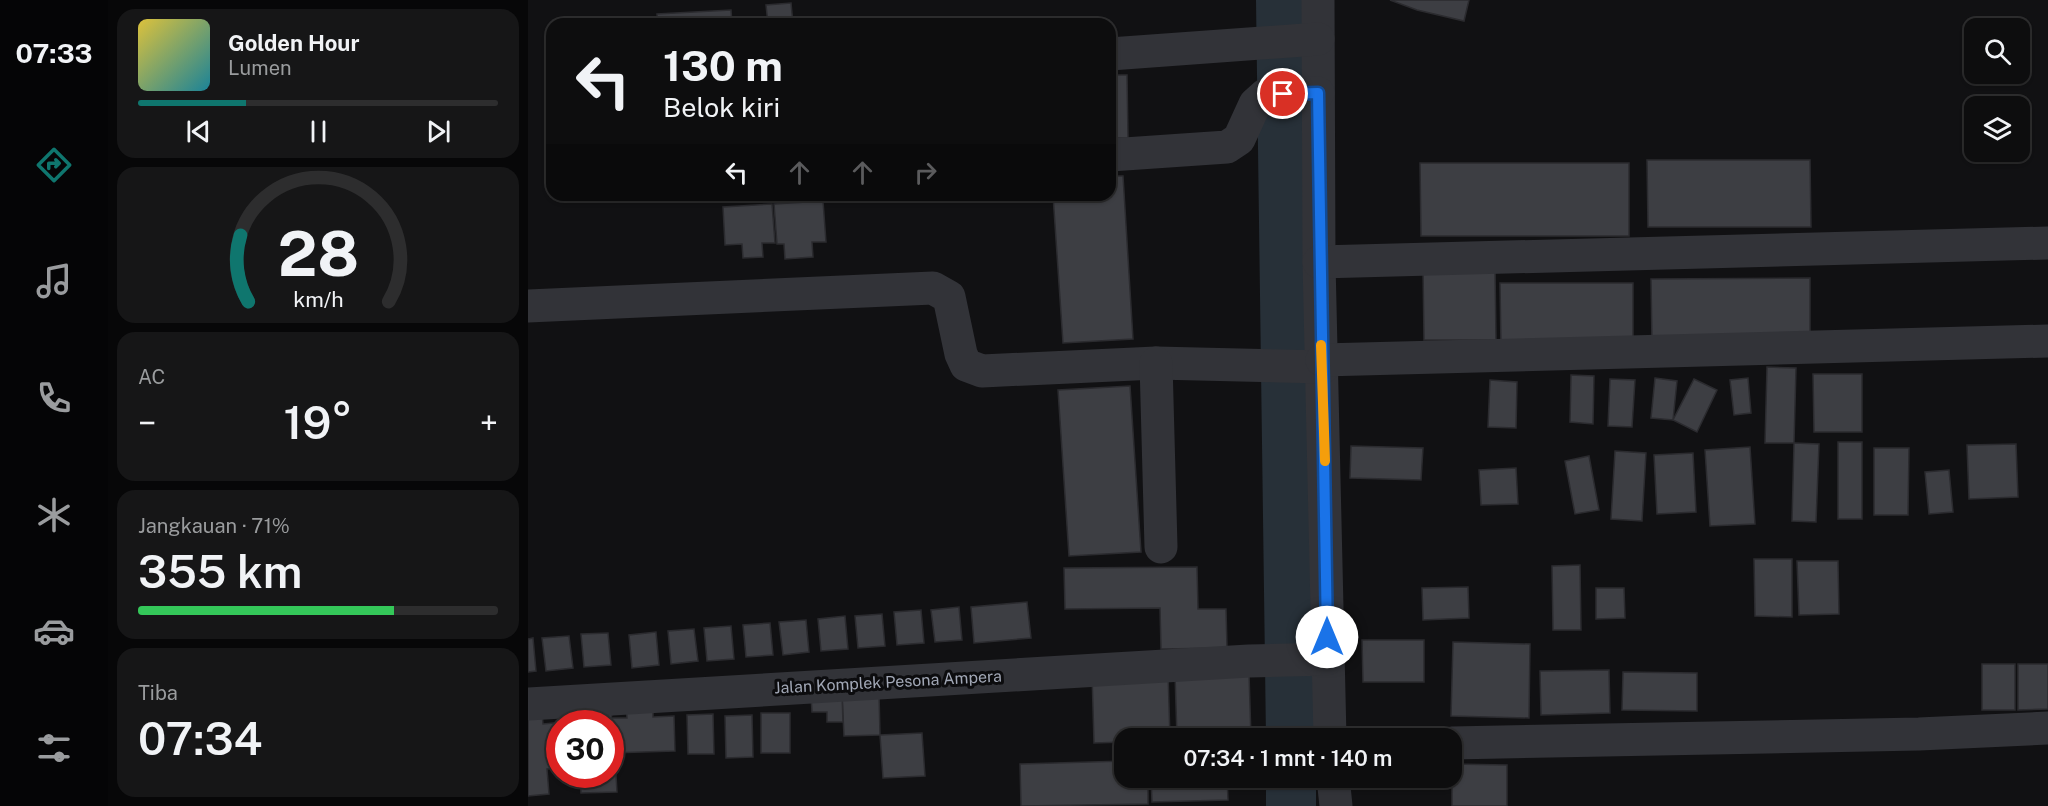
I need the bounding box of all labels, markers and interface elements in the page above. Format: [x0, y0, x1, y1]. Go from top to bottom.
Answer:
map controls [1964, 18, 2030, 162]
button: search [1964, 18, 2030, 84]
text: Golden Hour [228, 30, 359, 56]
text: 07:33 [16, 37, 92, 69]
text: 130 m [663, 41, 783, 90]
icon: left [564, 42, 642, 120]
text: Lumen [228, 56, 292, 80]
pin [1257, 68, 1308, 119]
icon: arrive [1266, 77, 1299, 110]
text: Belok kiri [663, 91, 780, 123]
button: layers [1964, 96, 2030, 162]
icon: previous [182, 115, 215, 148]
icon: pause [302, 115, 335, 148]
icon: next [422, 115, 455, 148]
icon: directions [33, 144, 75, 186]
icon: left [720, 156, 753, 189]
icon: ahead [783, 156, 816, 189]
icon: ahead [846, 156, 879, 189]
icon: right [909, 156, 942, 189]
text: 28 [277, 217, 359, 290]
icon: music [33, 260, 75, 302]
text: km/h [293, 287, 343, 312]
text: AC [138, 365, 165, 389]
icon: phone [33, 377, 75, 419]
text: 19° [284, 396, 352, 449]
text: − [138, 404, 156, 442]
text: + [480, 404, 498, 442]
icon: climate [33, 494, 75, 536]
text: Jangkauan · 71% [138, 514, 290, 538]
text: 355 km [138, 545, 302, 598]
position arrow [1295, 605, 1359, 669]
icon: car [33, 610, 75, 652]
street label: Jalan Komplek Pesona Ampera [774, 667, 1002, 697]
text: Tiba [138, 681, 178, 705]
speed limit sign: 30 [546, 710, 624, 788]
text: 07:34 [138, 712, 262, 765]
icon: filters [33, 727, 75, 769]
text: 07:34 · 1 mnt · 140 m [1184, 745, 1392, 771]

